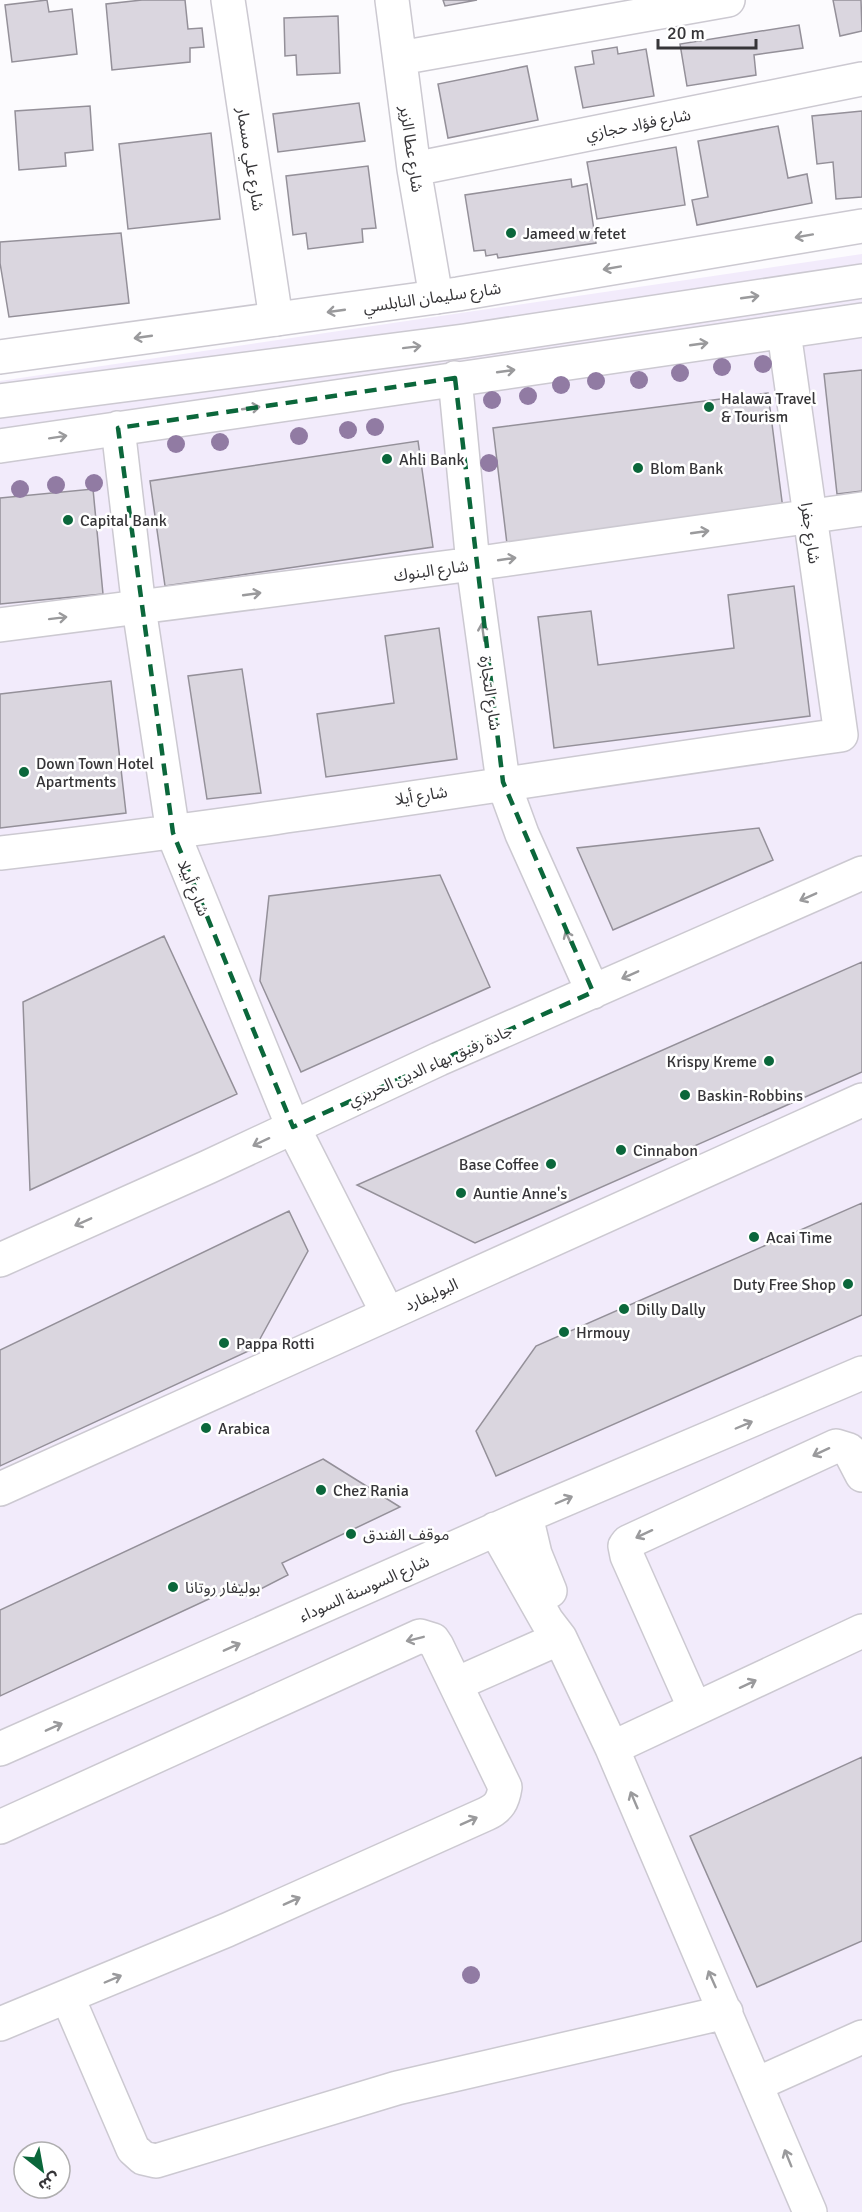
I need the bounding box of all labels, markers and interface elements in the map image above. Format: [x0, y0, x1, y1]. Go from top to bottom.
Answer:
scale bar [658, 12, 756, 50]
text: 20 m [667, 22, 705, 44]
street label: شارع عطا الزير [393, 104, 427, 194]
street label: شارع علي مسمار [230, 105, 268, 213]
street label: شارع فؤاد حجازي [584, 105, 693, 147]
place label: Jameed w fetet [523, 224, 626, 244]
marker: Jameed w fetet [504, 226, 518, 240]
one-way arrow [795, 231, 815, 242]
one-way arrow [603, 263, 622, 274]
street label: شارع سليمان النابلسي [362, 278, 503, 320]
one-way arrow [740, 292, 760, 303]
one-way arrow [327, 305, 347, 316]
one-way arrow [134, 332, 154, 343]
one-way arrow [689, 338, 708, 349]
one-way arrow [402, 341, 421, 352]
one-way arrow [496, 365, 515, 376]
place label: Halawa Travel & Tourism [721, 389, 816, 427]
marker: Halawa Travel & Tourism [702, 400, 716, 414]
one-way arrow [240, 403, 260, 414]
one-way arrow [47, 432, 67, 443]
place label: Ahli Bank [399, 450, 465, 470]
marker: Ahli Bank [380, 452, 394, 466]
place label: Blom Bank [650, 459, 723, 479]
marker: Blom Bank [631, 461, 645, 475]
street label: شارع جفرا [794, 501, 824, 565]
place label: Capital Bank [80, 511, 167, 531]
marker: Capital Bank [61, 513, 75, 527]
one-way arrow [690, 527, 710, 538]
one-way arrow [497, 554, 517, 565]
street label: شارع البنوك [392, 556, 470, 588]
one-way arrow [241, 588, 261, 599]
one-way arrow [48, 612, 68, 623]
one-way arrow [477, 623, 488, 643]
street label: شارع التجارة [473, 655, 505, 732]
place label: Down Town Hotel Apartments [36, 754, 154, 792]
marker: Down Town Hotel Apartments [17, 765, 31, 779]
street label: شارع أيلا [393, 782, 449, 812]
street label: شارع أبيلا [171, 858, 213, 920]
one-way arrow [800, 892, 818, 903]
one-way arrow [562, 930, 574, 948]
one-way arrow [621, 971, 639, 982]
street label: جادة رفيق بهاء الدين الحريري [345, 1021, 516, 1113]
place label: Krispy Kreme [667, 1052, 757, 1072]
marker: Krispy Kreme [762, 1054, 776, 1068]
place label: Baskin-Robbins [697, 1086, 803, 1106]
marker: Baskin-Robbins [678, 1088, 692, 1102]
one-way arrow [253, 1137, 271, 1149]
place label: Cinnabon [633, 1141, 698, 1161]
marker: Cinnabon [614, 1143, 628, 1157]
place label: Base Coffee [459, 1155, 539, 1175]
marker: Base Coffee [544, 1157, 558, 1171]
place label: Auntie Anne's [473, 1184, 567, 1204]
marker: Auntie Anne's [454, 1186, 468, 1200]
one-way arrow [75, 1217, 93, 1229]
place label: Acai Time [766, 1228, 832, 1248]
marker: Acai Time [747, 1230, 761, 1244]
street label: البوليفارد [401, 1274, 461, 1316]
place label: Duty Free Shop [733, 1275, 836, 1295]
marker: Duty Free Shop [841, 1277, 855, 1291]
place label: Dilly Dally [636, 1300, 706, 1320]
marker: Dilly Dally [617, 1302, 631, 1316]
place label: Hrmouy [576, 1323, 631, 1343]
marker: Hrmouy [557, 1325, 571, 1339]
place label: Pappa Rotti [236, 1334, 315, 1354]
marker: Pappa Rotti [217, 1336, 231, 1350]
place label: Arabica [218, 1419, 270, 1439]
one-way arrow [734, 1419, 753, 1430]
marker: Arabica [199, 1421, 213, 1435]
one-way arrow [813, 1447, 831, 1459]
place label: Chez Rania [333, 1481, 409, 1501]
marker: Chez Rania [314, 1483, 328, 1497]
one-way arrow [554, 1494, 572, 1505]
place label: موقف الفندق [363, 1525, 449, 1545]
marker: موقف الفندق [344, 1527, 358, 1541]
one-way arrow [636, 1529, 654, 1541]
street label: شارع السوسنة السوداء [296, 1551, 433, 1628]
place label: بوليفار روتانا [185, 1578, 260, 1598]
marker: بوليفار روتانا [166, 1580, 180, 1594]
one-way arrow [406, 1634, 425, 1645]
one-way arrow [222, 1641, 241, 1652]
one-way arrow [738, 1678, 756, 1690]
one-way arrow [44, 1721, 63, 1732]
one-way arrow [628, 1791, 639, 1809]
one-way arrow [460, 1815, 478, 1827]
one-way arrow [282, 1895, 300, 1907]
one-way arrow [705, 1970, 717, 1988]
one-way arrow [103, 1973, 121, 1984]
north arrow [12, 2140, 72, 2200]
one-way arrow [782, 2149, 793, 2168]
text: ش [35, 2168, 64, 2196]

